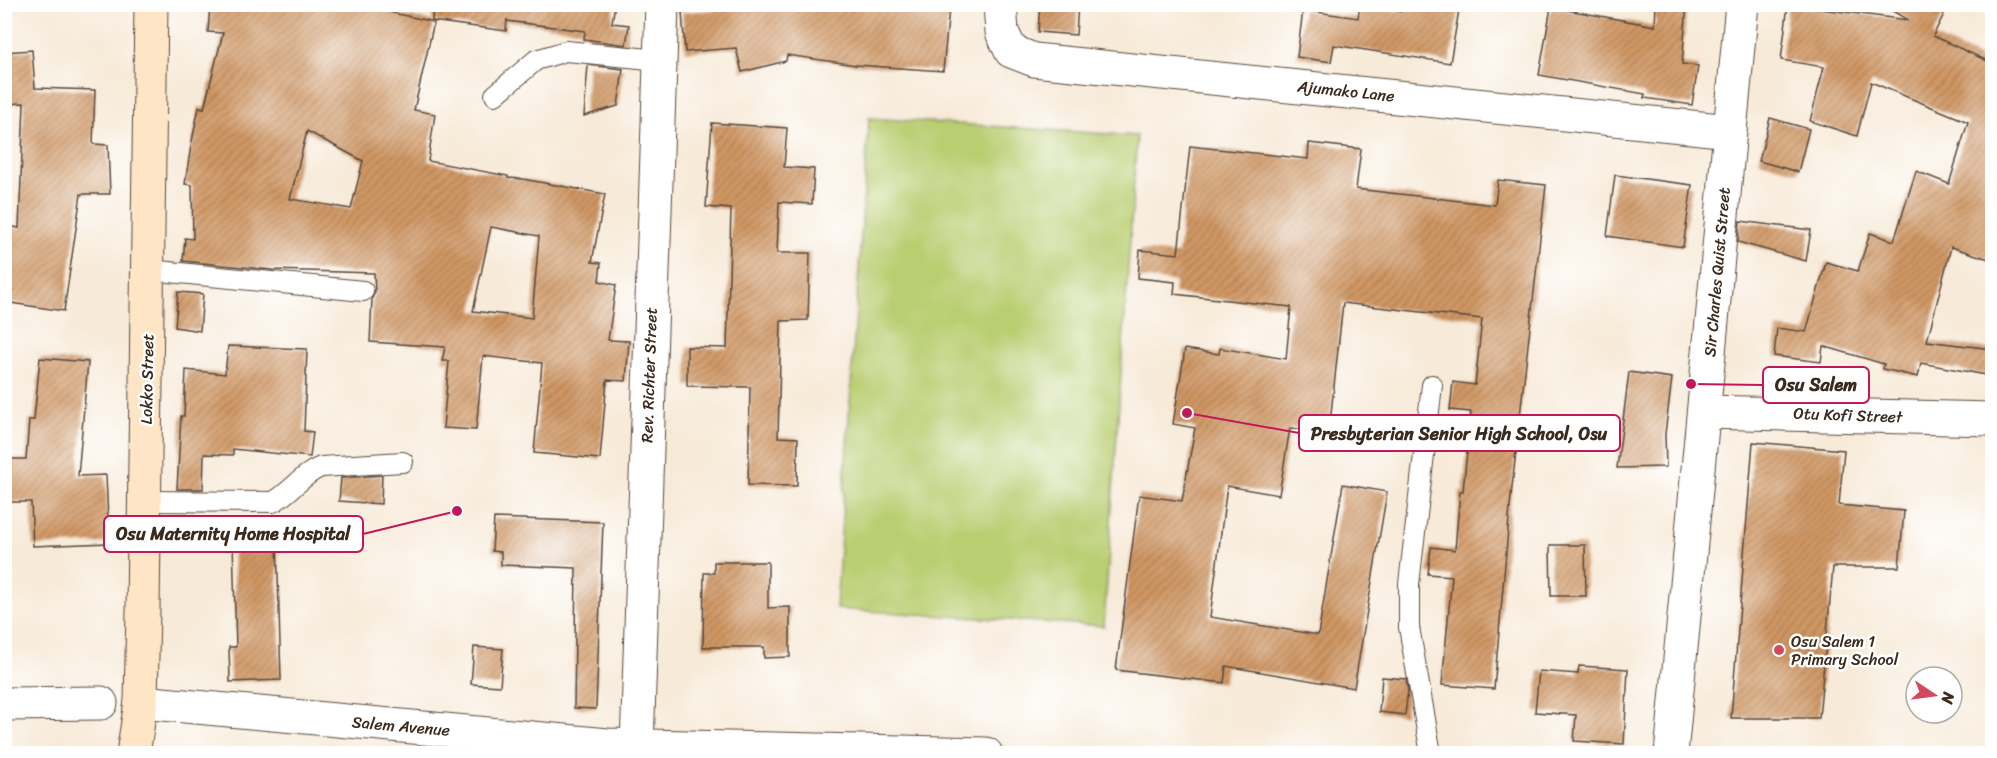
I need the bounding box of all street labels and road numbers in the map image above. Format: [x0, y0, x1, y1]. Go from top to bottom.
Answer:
street label: Ajumako Lane [1295, 71, 1396, 111]
street label: Sir Charles Quist Street [1695, 186, 1739, 358]
street label: Rev. Richter Street [632, 307, 666, 443]
street label: Lokko Street [132, 333, 162, 425]
street label: Otu Kofi Street [1793, 399, 1904, 431]
street label: Salem Avenue [351, 707, 451, 745]

